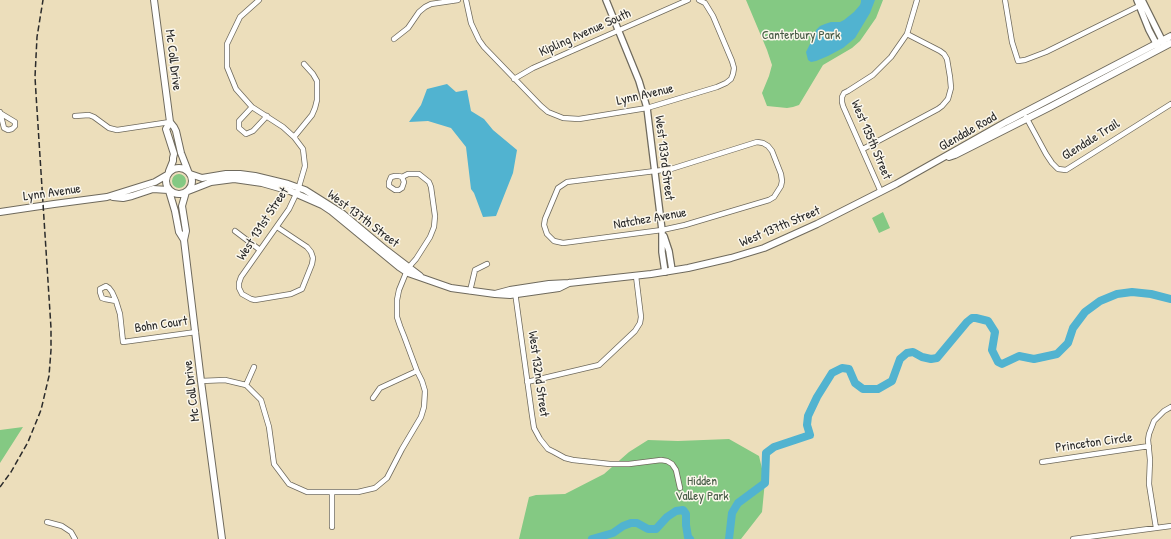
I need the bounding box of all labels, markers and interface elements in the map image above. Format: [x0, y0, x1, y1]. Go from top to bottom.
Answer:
street label: Kipling Avenue South [537, 6, 633, 60]
park label: Canterbury Park [762, 28, 840, 44]
street label: Mc Coll Drive [162, 29, 184, 91]
street label: Lynn Avenue [615, 81, 675, 109]
street label: West 135th Street [847, 98, 895, 182]
street label: Glendale Road [936, 109, 1000, 155]
street label: West 133rd Street [651, 115, 677, 201]
street label: Glendale Trail [1059, 116, 1123, 164]
street label: Lynn Avenue [22, 181, 82, 205]
street label: West 131st Street [234, 185, 292, 263]
street label: West 137th Street [324, 187, 402, 251]
street label: West 137th Street [737, 203, 823, 251]
street label: Natchez Avenue [612, 205, 688, 233]
street label: Bohn Court [134, 314, 188, 336]
street label: West 132nd Street [524, 330, 552, 418]
street label: Mc Coll Drive [181, 360, 203, 422]
street label: Princeton Circle [1055, 430, 1133, 456]
park label: Hidden Valley Park [675, 474, 729, 505]

